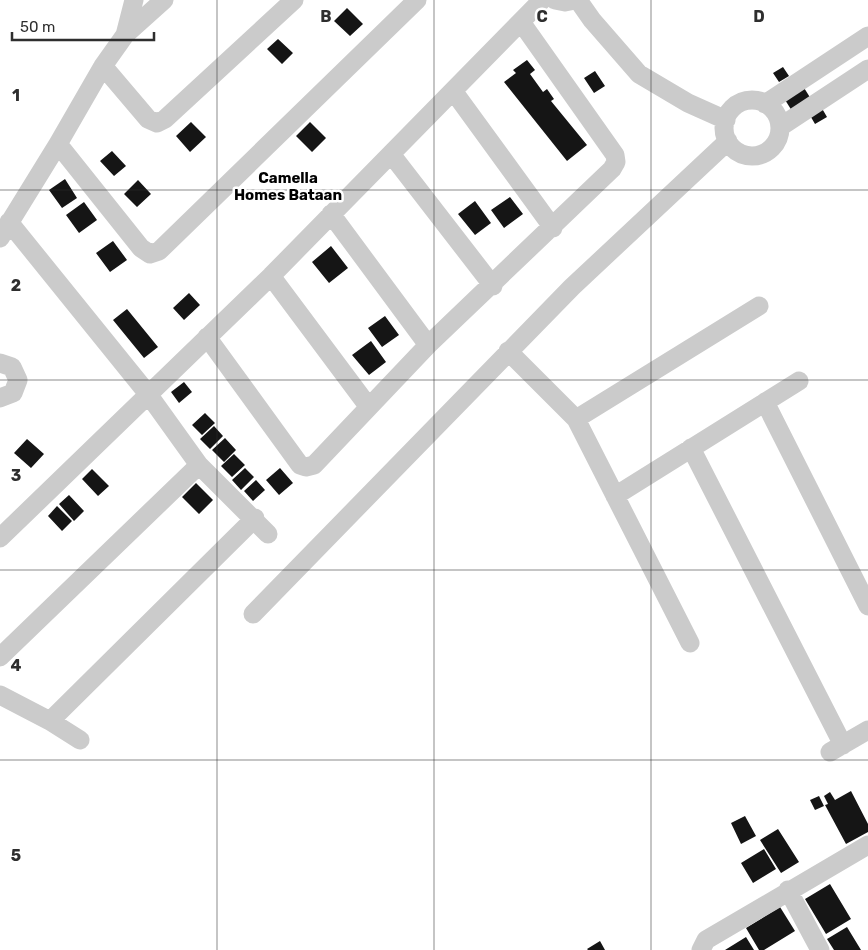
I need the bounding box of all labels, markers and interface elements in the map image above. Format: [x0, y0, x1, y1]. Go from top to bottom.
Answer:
text: B [320, 7, 332, 26]
text: C [536, 7, 548, 26]
text: D [753, 7, 765, 26]
scale bar [12, 10, 155, 42]
text: 50 m [20, 18, 55, 36]
text: 1 [12, 86, 20, 105]
district label: Camella Homes Bataan [234, 169, 342, 204]
text: 2 [11, 276, 21, 295]
text: 3 [11, 466, 21, 485]
text: 4 [11, 656, 22, 675]
text: 5 [11, 846, 21, 865]

